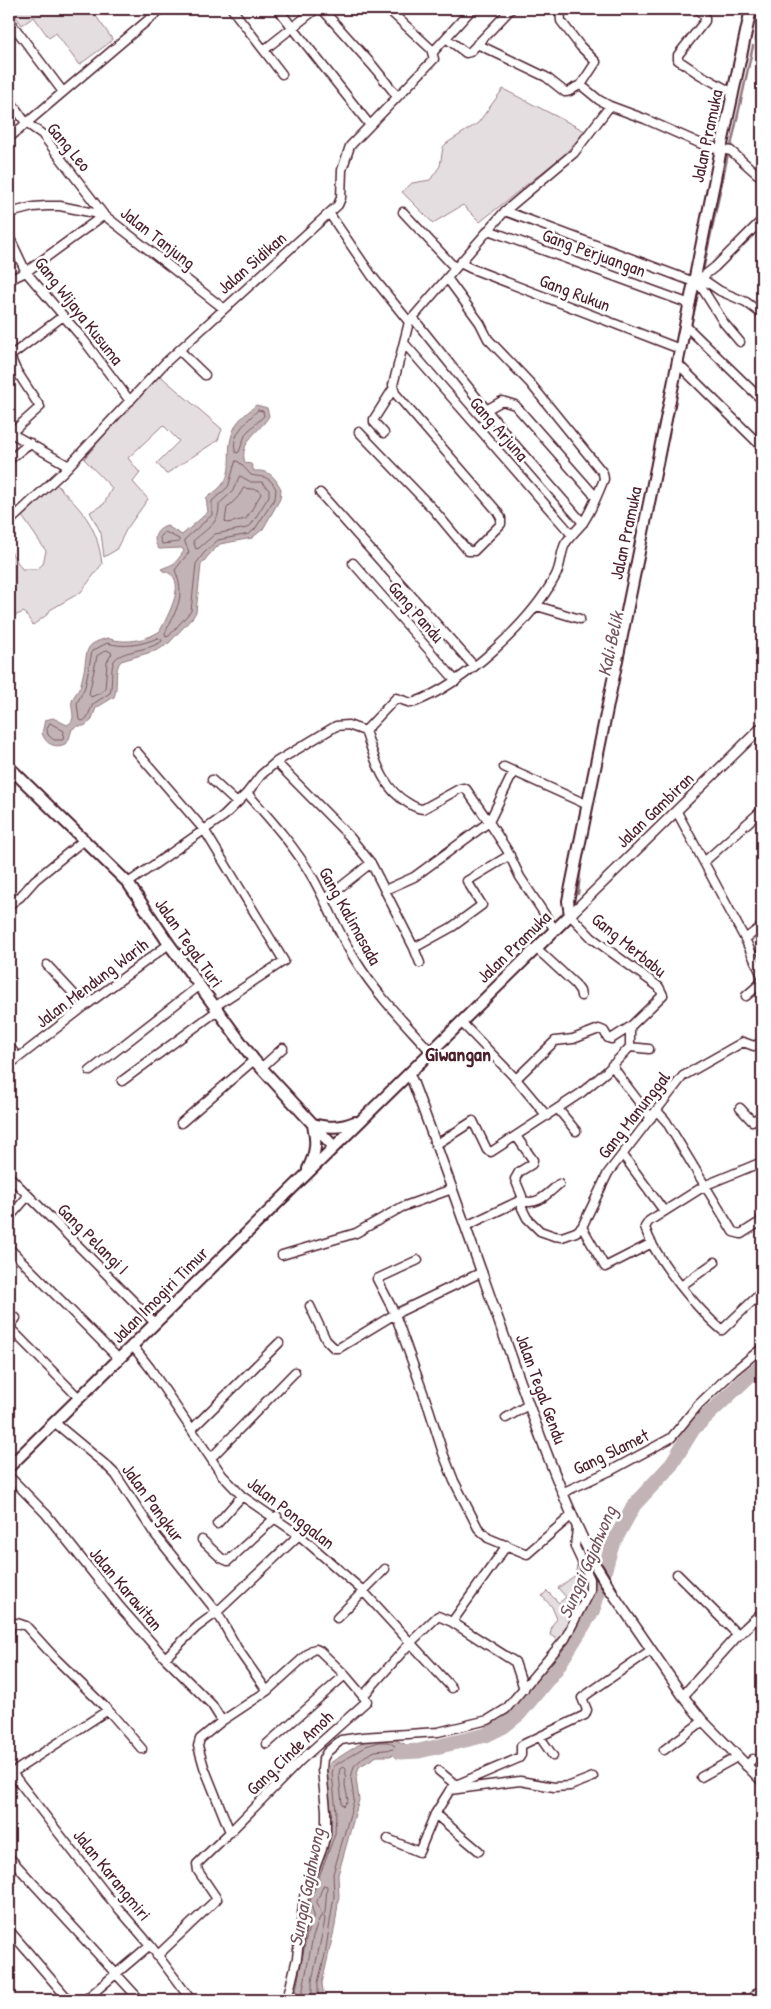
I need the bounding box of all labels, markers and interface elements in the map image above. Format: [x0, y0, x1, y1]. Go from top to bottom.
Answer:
street label: Jalan Pramuka [684, 87, 729, 185]
street label: Gang Leo [41, 117, 97, 177]
street label: Jalan Tanjung [116, 200, 201, 275]
street label: Gang Perjuangan [539, 222, 649, 283]
street label: Jalan Sidikan [212, 226, 292, 300]
street label: Gang Wijaya Kusuma [29, 251, 130, 370]
street label: Gang Rukun [536, 268, 614, 317]
street label: Gang Arjuna [464, 391, 535, 466]
street label: Jalan Pramuka [603, 484, 648, 582]
street label: Gang Pandu [383, 576, 450, 648]
water label: Kali Belik [590, 607, 630, 679]
street label: Jalan Gambiran [610, 766, 699, 853]
street label: Gang Kalimasada [313, 862, 388, 969]
street label: Jalan Tegal Turi [149, 893, 229, 992]
street label: Jalan Pramuka [471, 905, 556, 988]
street label: Gang Merbabu [587, 907, 672, 983]
street label: Jalan Mendung Warih [30, 932, 153, 1033]
district label: Giwangan [425, 1040, 491, 1068]
street label: Gang Manunggal [591, 1065, 676, 1164]
street label: Gang Pelangi I [52, 1197, 135, 1280]
street label: Jalan Imogiri Timur [106, 1241, 214, 1349]
street label: Jalan Tegal Gendu [510, 1330, 573, 1447]
street label: Gang Slamet [569, 1422, 654, 1481]
street label: Jalan Pangkur [116, 1458, 190, 1547]
street label: Jalan Ponggalan [242, 1470, 340, 1555]
water label: Sungai Gajahwong [552, 1501, 623, 1622]
street label: Jalan Karawitan [84, 1542, 169, 1636]
street label: Gang Cinde Amoh [241, 1704, 339, 1801]
street label: Jalan Karangmiri [68, 1823, 157, 1926]
water label: Sungai Gajahwong [282, 1824, 330, 1948]

